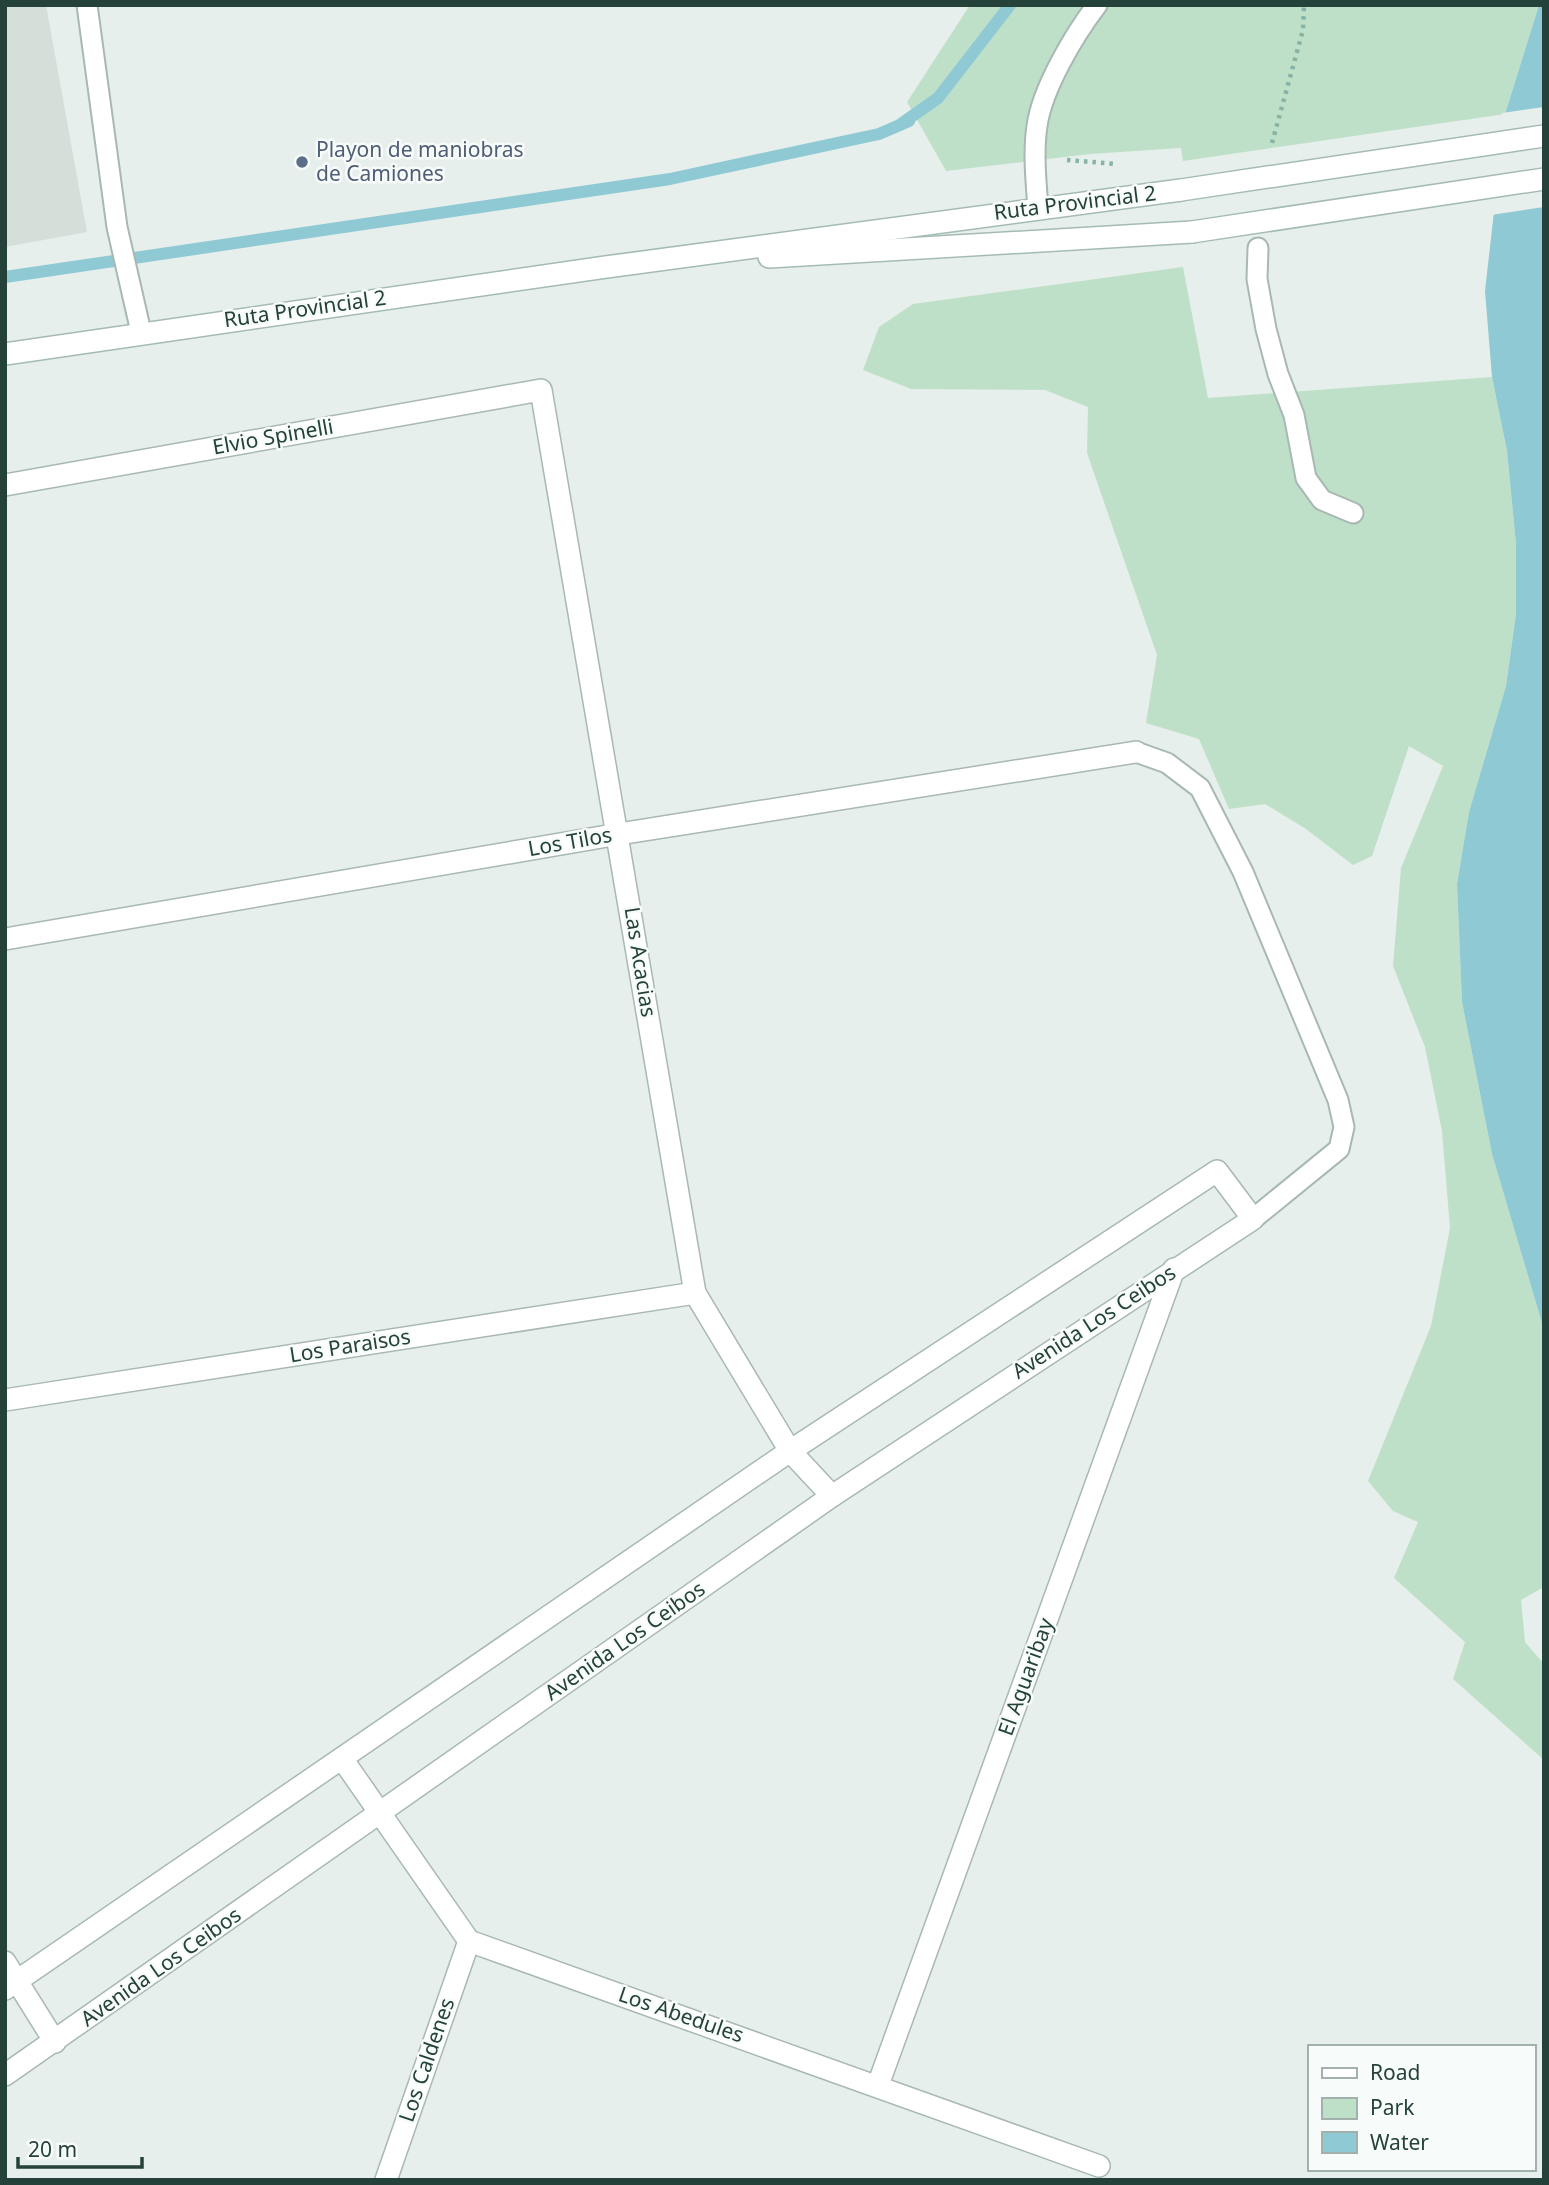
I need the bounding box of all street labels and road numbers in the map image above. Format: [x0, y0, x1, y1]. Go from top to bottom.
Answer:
street label: Ruta Provincial 2 [992, 178, 1158, 226]
street label: Ruta Provincial 2 [222, 283, 388, 333]
street label: Elvio Spinelli [210, 412, 335, 460]
street label: Los Tilos [526, 820, 614, 862]
street label: Las Acacias [618, 905, 663, 1019]
street label: Avenida Los Ceibos [1006, 1258, 1181, 1385]
street label: Los Paraisos [287, 1322, 412, 1368]
street label: Avenida Los Ceibos [539, 1574, 710, 1706]
street label: El Aguaribay [991, 1614, 1059, 1739]
street label: Avenida Los Ceibos [75, 1900, 246, 2032]
street label: Los Abedules [615, 1980, 748, 2049]
street label: Los Caldenes [392, 1994, 460, 2125]

